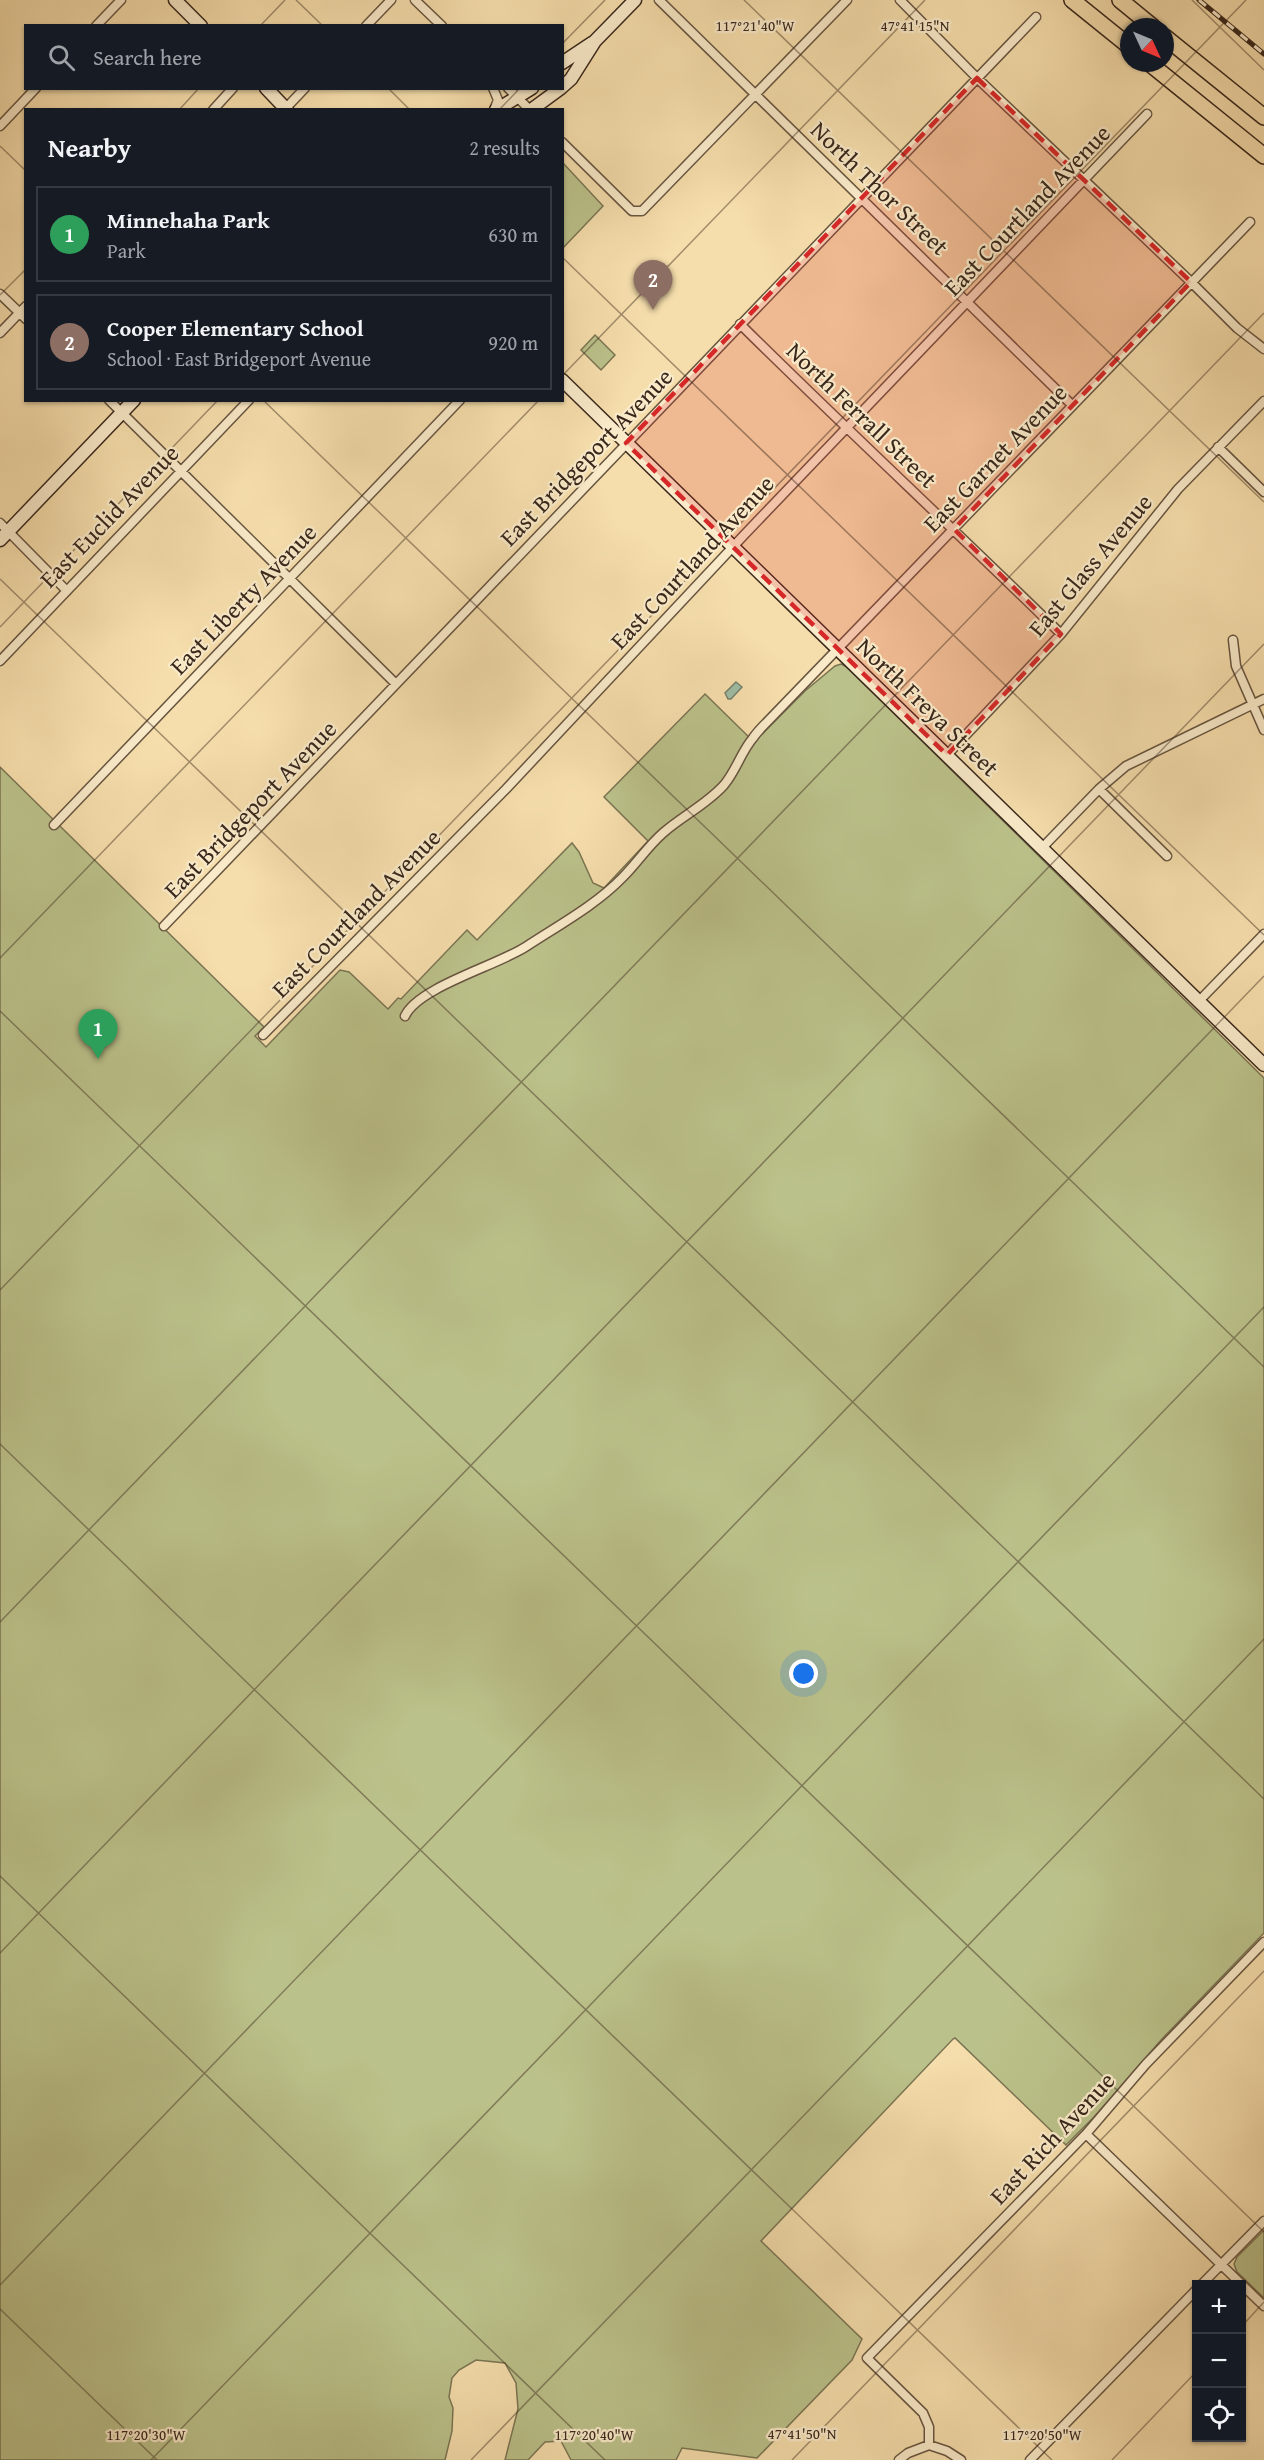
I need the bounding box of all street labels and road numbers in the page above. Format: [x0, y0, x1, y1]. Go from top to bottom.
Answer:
street label: North Thor Street [803, 113, 957, 264]
street label: East Courtland Avenue [936, 116, 1118, 304]
street label: North Ferrall Street [779, 334, 946, 497]
street label: East Bridgeport Avenue [492, 360, 680, 554]
street label: East Garnet Avenue [915, 376, 1075, 540]
street label: East Euclid Avenue [31, 436, 187, 596]
street label: East Courtland Avenue [602, 467, 782, 657]
street label: East Glass Avenue [1020, 486, 1160, 644]
street label: East Liberty Avenue [162, 516, 324, 682]
street label: North Freya Street [849, 630, 1008, 785]
street label: East Bridgeport Avenue [156, 712, 344, 906]
street label: East Courtland Avenue [263, 820, 449, 1006]
street label: East Rich Avenue [981, 2064, 1123, 2212]

